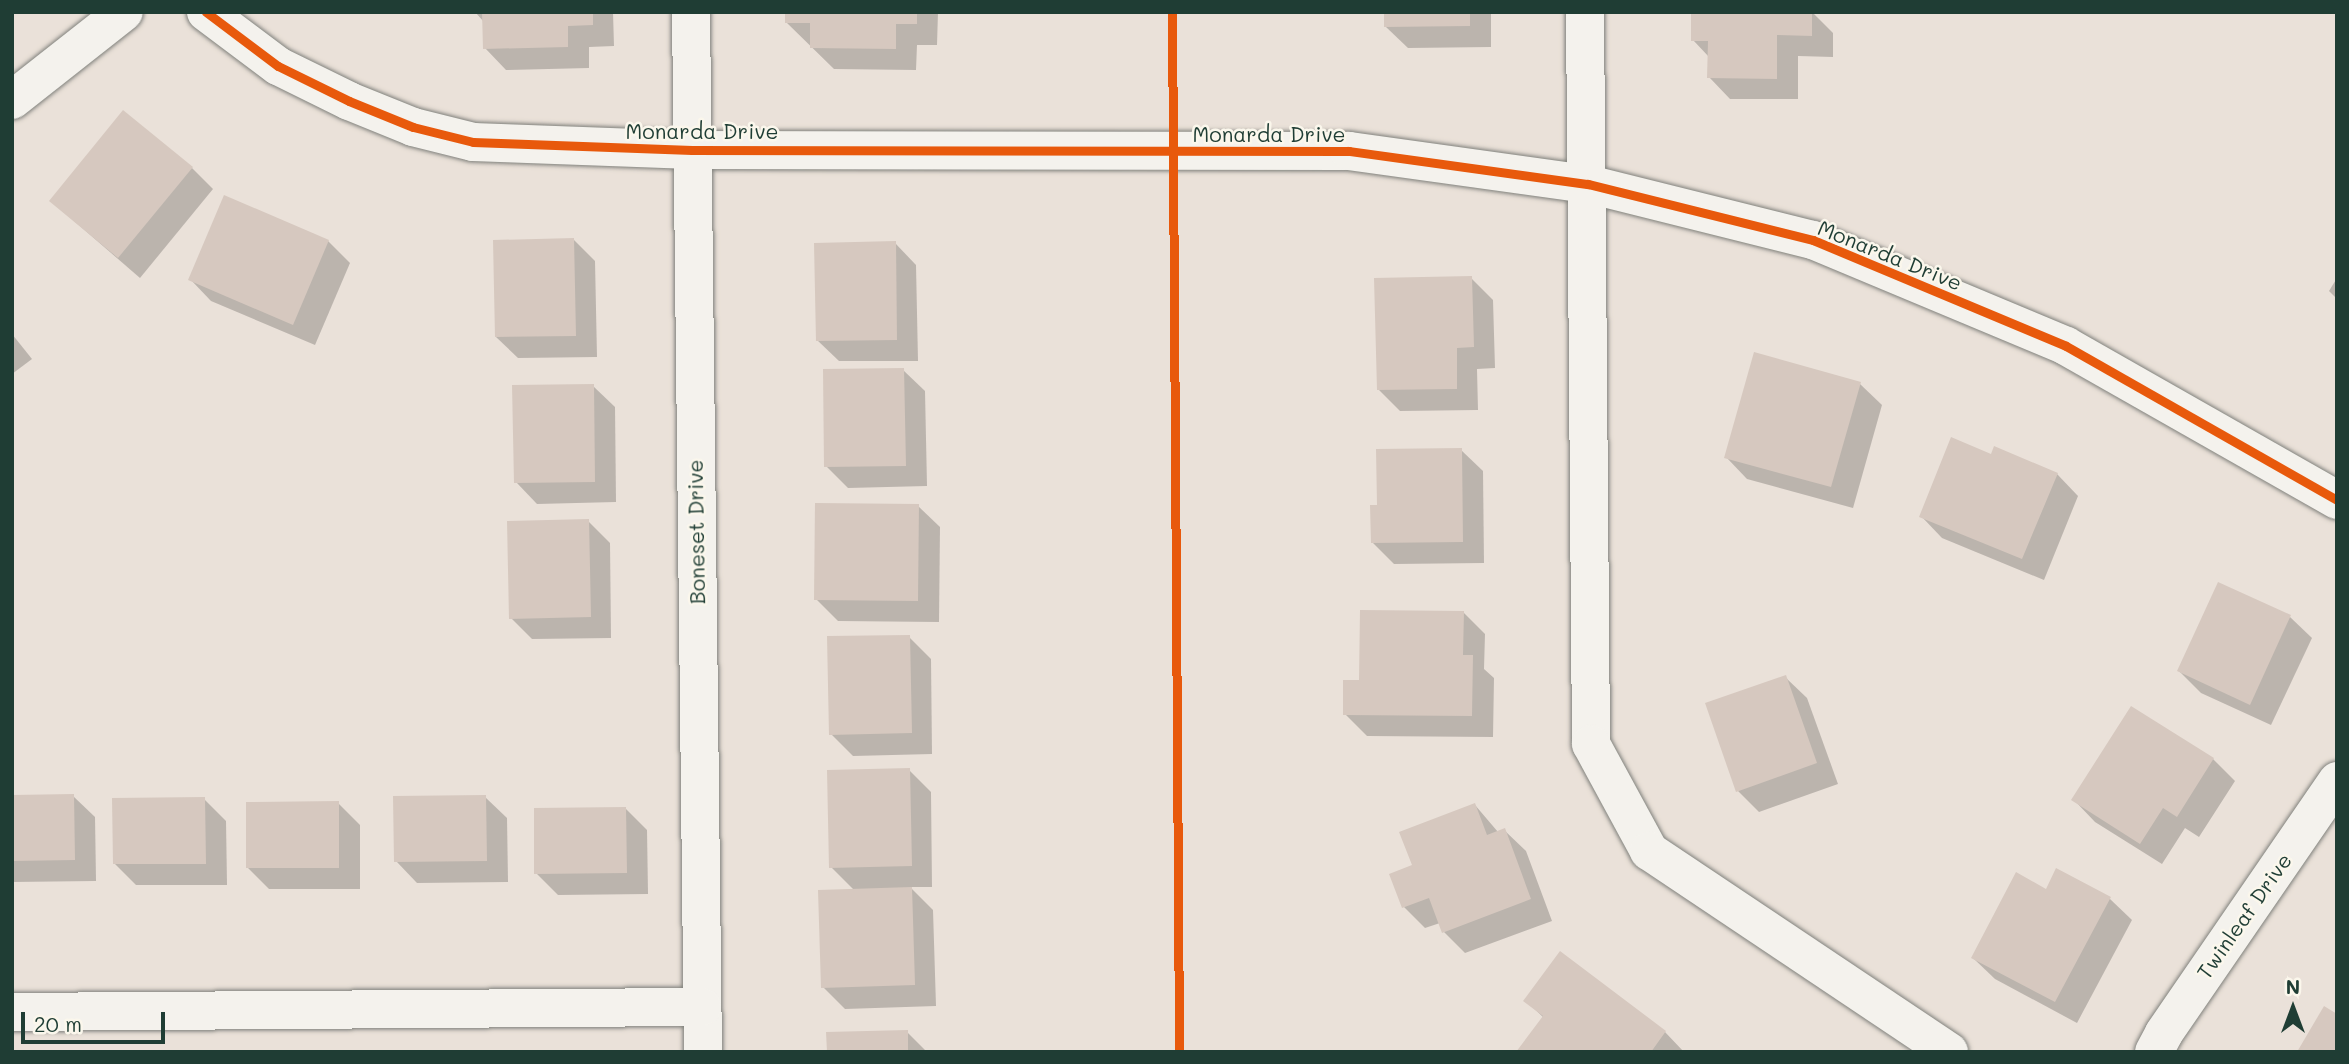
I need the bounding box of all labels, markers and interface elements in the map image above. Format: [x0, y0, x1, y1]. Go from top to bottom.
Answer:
street label: Monarda Drive [625, 118, 779, 144]
street label: Monarda Drive [1192, 121, 1346, 147]
street label: Monarda Drive [1814, 215, 1966, 295]
street label: Boneset Drive [682, 459, 710, 605]
street label: Twinleaf Drive [2191, 848, 2297, 984]
north arrow [2258, 973, 2328, 1043]
text: N [2286, 974, 2300, 999]
scale bar [24, 998, 168, 1042]
text: 20 m [34, 1010, 82, 1037]

